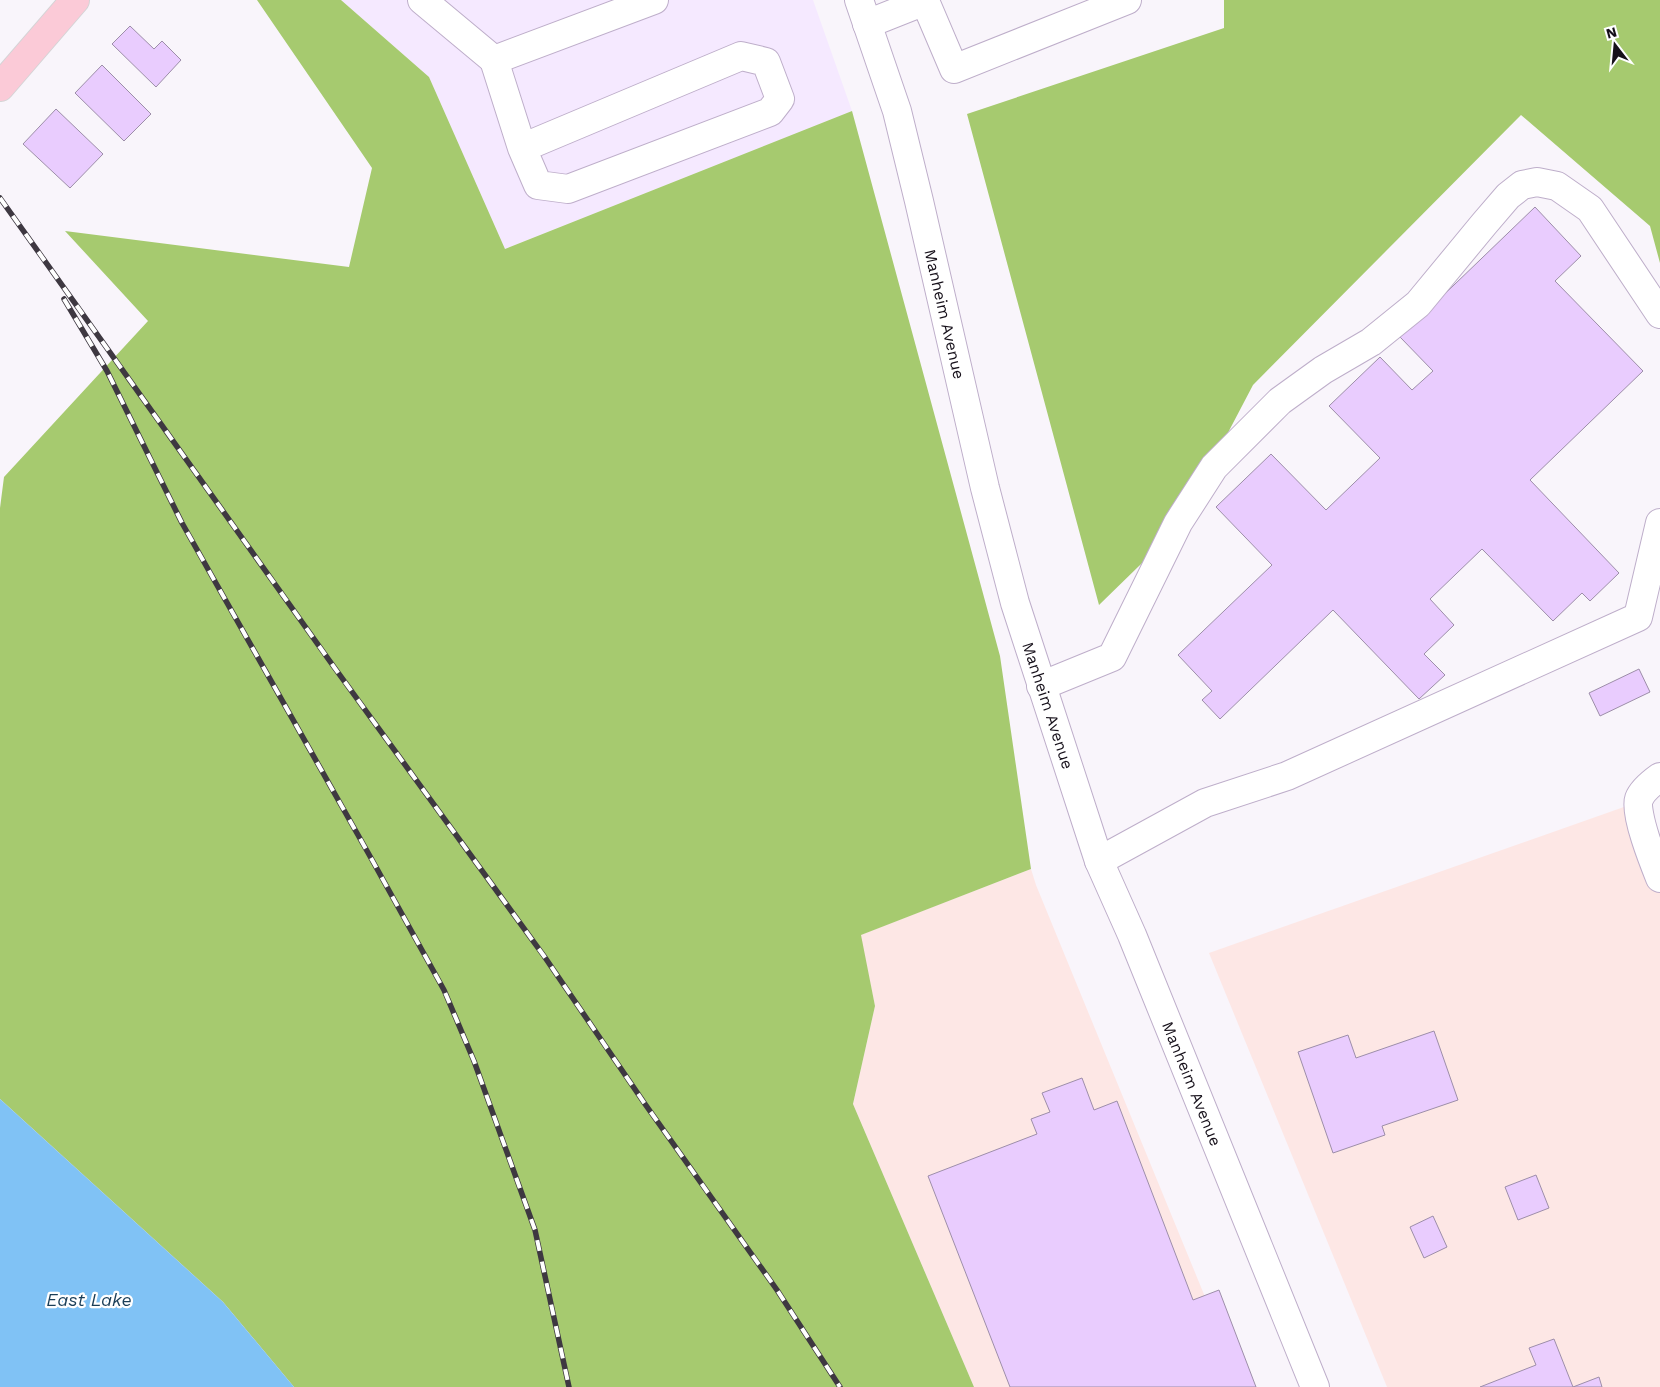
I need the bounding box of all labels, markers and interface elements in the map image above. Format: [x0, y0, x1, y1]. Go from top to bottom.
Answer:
north arrow [1590, 20, 1640, 70]
text: N [1604, 23, 1619, 42]
street label: Manheim Avenue [921, 247, 969, 381]
street label: Manheim Avenue [1019, 639, 1078, 771]
street label: Manheim Avenue [1158, 1019, 1226, 1149]
water label: East Lake [46, 1289, 132, 1310]

